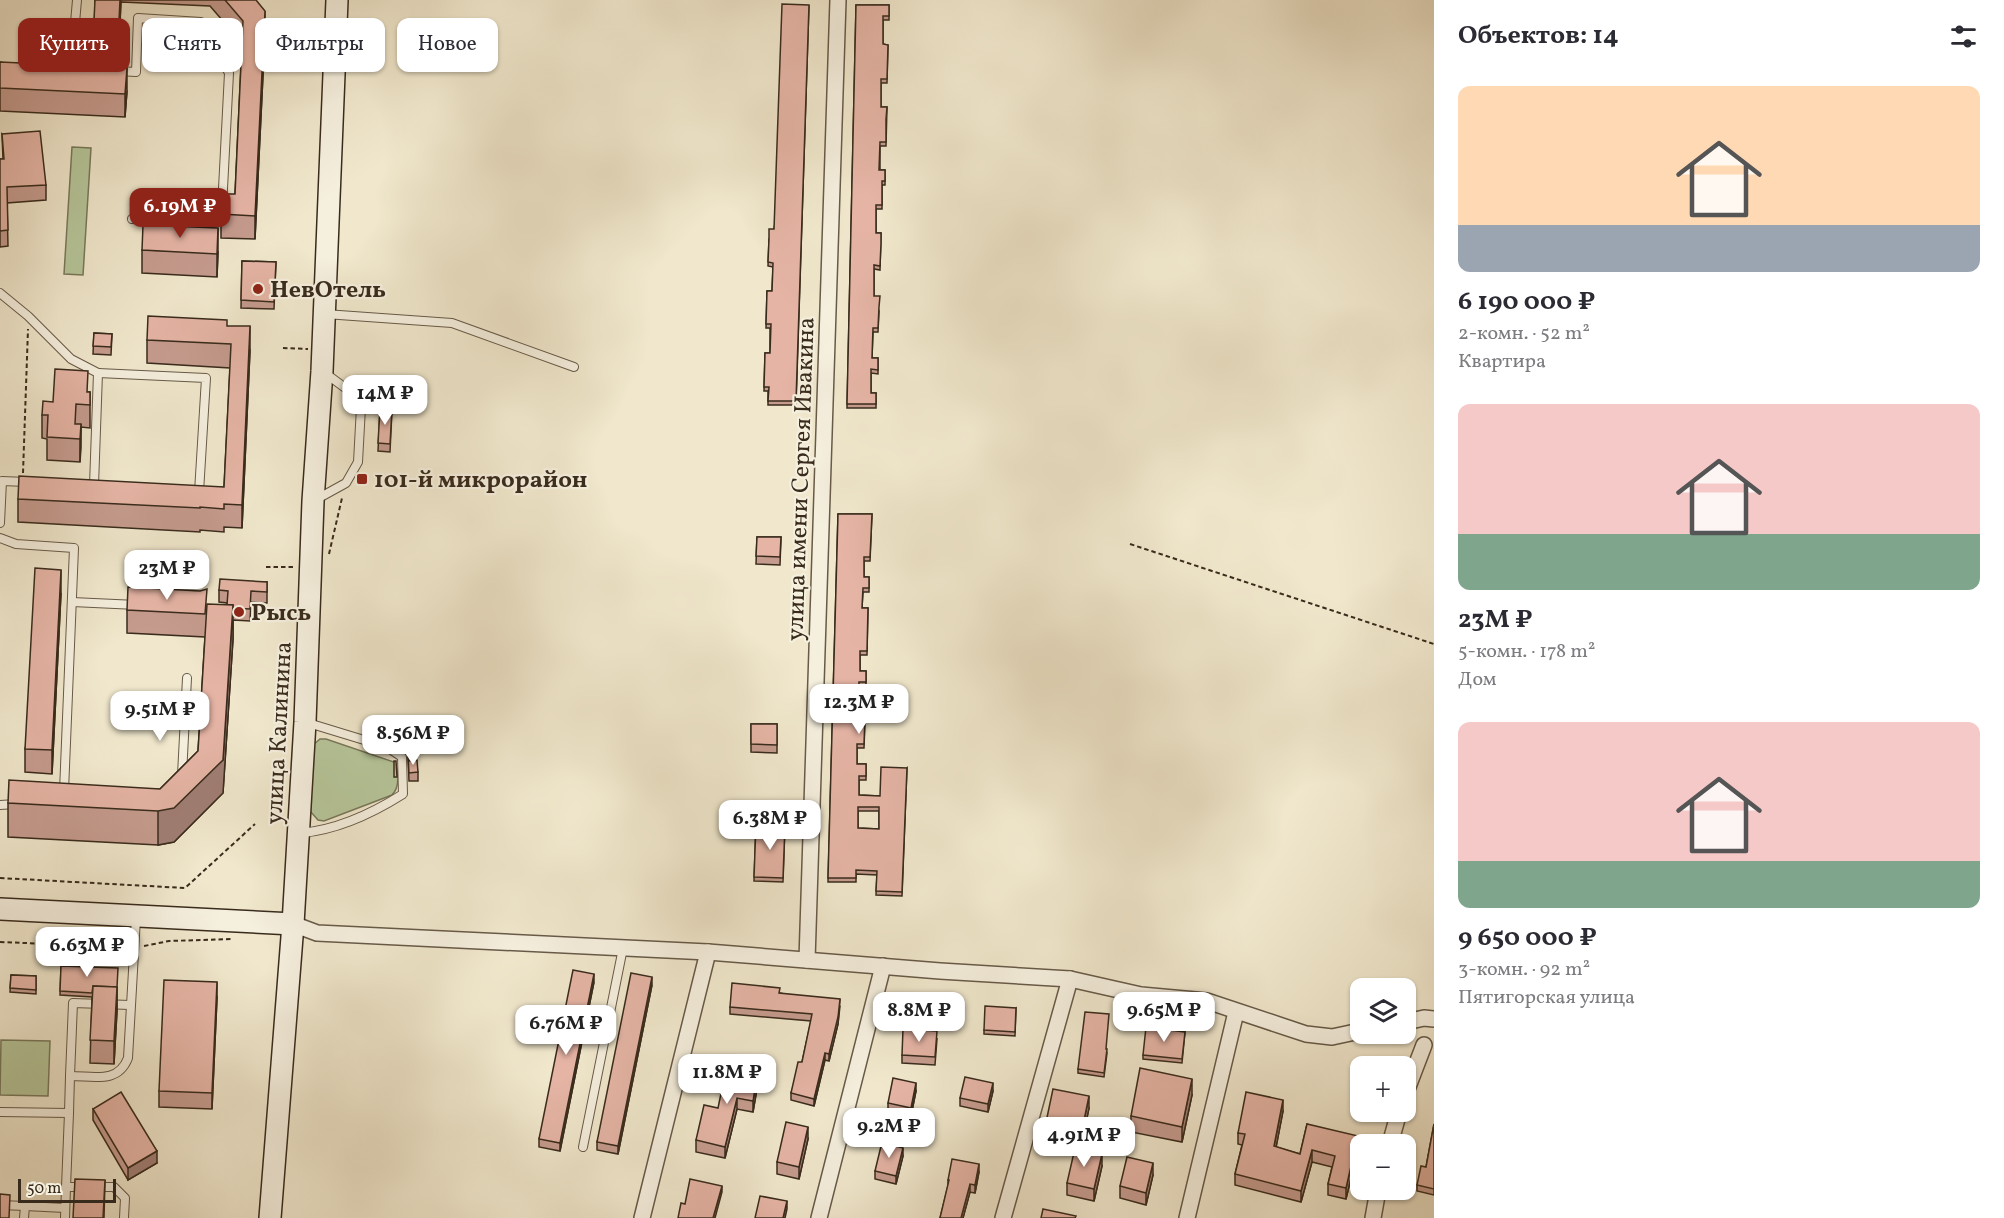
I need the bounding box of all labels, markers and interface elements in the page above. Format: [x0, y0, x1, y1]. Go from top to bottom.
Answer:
chip: Купить [18, 18, 130, 72]
chip: Снять [142, 18, 243, 72]
chip: Фильтры [255, 18, 385, 72]
chip: Новое [397, 18, 498, 72]
text: Объектов: 14 [1458, 18, 1619, 54]
icon: filters [1947, 20, 1980, 53]
icon: home [1665, 125, 1773, 233]
pin: 6.19M ₽ [125, 188, 235, 239]
text: 6.19M ₽ [144, 193, 216, 221]
place label: НевОтель [270, 274, 386, 308]
marker: НевОтель [251, 282, 265, 296]
text: 6 190 000 ₽ [1458, 284, 1595, 320]
street label: улица имени Сергея Ивакина [779, 317, 825, 642]
text: 2-комн. · 52 m² [1458, 320, 1590, 348]
text: Квартира [1458, 348, 1546, 376]
pin: 14M ₽ [343, 375, 427, 426]
text: 14M ₽ [356, 380, 414, 408]
icon: home [1665, 443, 1773, 551]
place label: 101-й микрорайон [374, 464, 587, 498]
marker: 101-й микрорайон [355, 472, 369, 486]
pin: 23M ₽ [125, 550, 209, 601]
text: 23M ₽ [138, 555, 196, 583]
place label: Рысь [251, 597, 311, 631]
text: 23M ₽ [1458, 602, 1533, 638]
marker: Рысь [232, 605, 246, 619]
text: 5-комн. · 178 m² [1458, 638, 1595, 666]
street label: улица Калинина [258, 641, 302, 826]
text: Дом [1458, 666, 1497, 694]
pin: 12.3M ₽ [804, 684, 914, 735]
text: 12.3M ₽ [824, 689, 894, 717]
pin: 9.51M ₽ [105, 691, 215, 742]
text: 9.51M ₽ [124, 696, 196, 724]
pin: 8.56M ₽ [358, 715, 468, 766]
text: 8.56M ₽ [376, 720, 450, 748]
icon: home [1665, 761, 1773, 869]
pin: 6.38M ₽ [715, 800, 825, 851]
text: 6.38M ₽ [733, 805, 807, 833]
text: 9 650 000 ₽ [1458, 920, 1597, 956]
pin: 6.63M ₽ [32, 927, 142, 978]
text: 6.63M ₽ [50, 932, 124, 960]
text: 3-комн. · 92 m² [1458, 956, 1590, 984]
map controls [1350, 978, 1416, 1200]
button: layers [1350, 978, 1416, 1044]
text: Пятигорская улица [1458, 984, 1635, 1012]
pin: 8.8M ₽ [870, 992, 968, 1043]
pin: 9.65M ₽ [1109, 992, 1219, 1043]
text: 8.8M ₽ [887, 997, 951, 1025]
text: 9.65M ₽ [1127, 997, 1201, 1025]
pin: 6.76M ₽ [511, 1005, 621, 1056]
text: 6.76M ₽ [529, 1010, 603, 1038]
pin: 11.8M ₽ [672, 1054, 782, 1105]
button: + [1350, 1056, 1416, 1122]
text: 11.8M ₽ [692, 1059, 762, 1087]
pin: 9.2M ₽ [840, 1108, 938, 1159]
text: 9.2M ₽ [857, 1113, 921, 1141]
pin: 4.91M ₽ [1029, 1117, 1139, 1168]
text: 4.91M ₽ [1047, 1122, 1121, 1150]
button: − [1350, 1134, 1416, 1200]
scale bar [18, 1176, 116, 1204]
text: 50 m [27, 1178, 61, 1200]

